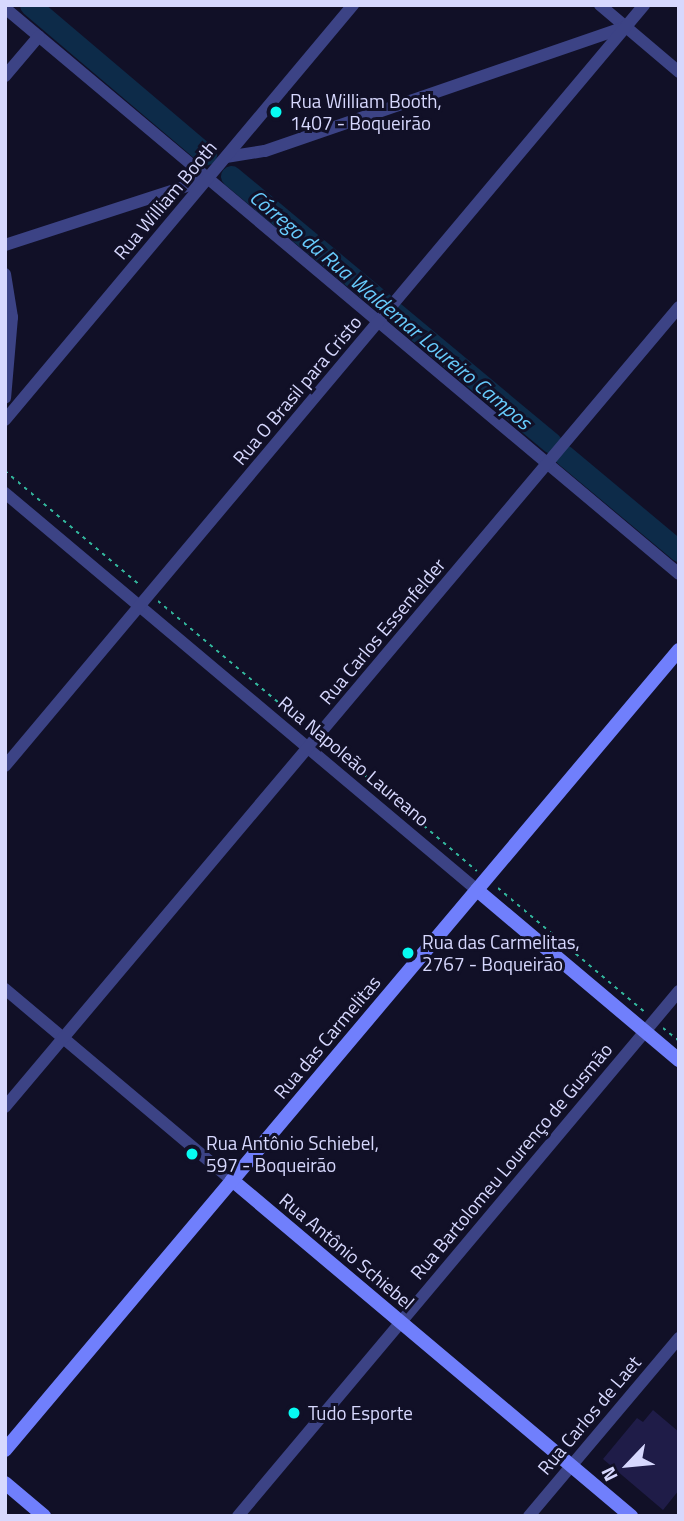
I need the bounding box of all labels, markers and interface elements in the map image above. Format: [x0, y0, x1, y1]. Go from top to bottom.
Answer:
place label: Rua William Booth, 1407 - Boqueirão [290, 90, 442, 134]
marker: Rua William Booth, 1407 - Boqueirão [268, 104, 284, 120]
street label: Rua William Booth [109, 136, 221, 264]
water label: Córrego da Rua Waldemar Loureiro Campos [245, 184, 537, 434]
street label: Rua O Brasil para Cristo [228, 311, 366, 469]
street label: Rua Carlos Essenfelder [314, 553, 450, 709]
street label: Rua Napoleão Laureano [274, 691, 434, 831]
place label: Rua das Carmelitas, 2767 - Boqueirão [422, 931, 580, 975]
marker: Rua das Carmelitas, 2767 - Boqueirão [400, 945, 416, 961]
street label: Rua das Carmelitas [269, 971, 385, 1103]
street label: Rua Bartolomeu Lourenço de Gusmão [405, 1038, 617, 1284]
place label: Rua Antônio Schiebel, 597 - Boqueirão [206, 1132, 379, 1176]
marker: Rua Antônio Schiebel, 597 - Boqueirão [184, 1146, 200, 1162]
street label: Rua Antônio Schiebel [275, 1188, 419, 1314]
street label: Rua Carlos de Laet [533, 1351, 645, 1479]
place label: Tudo Esporte [308, 1402, 413, 1424]
marker: Tudo Esporte [286, 1405, 302, 1421]
north arrow [593, 1430, 663, 1500]
text: N [593, 1462, 625, 1487]

